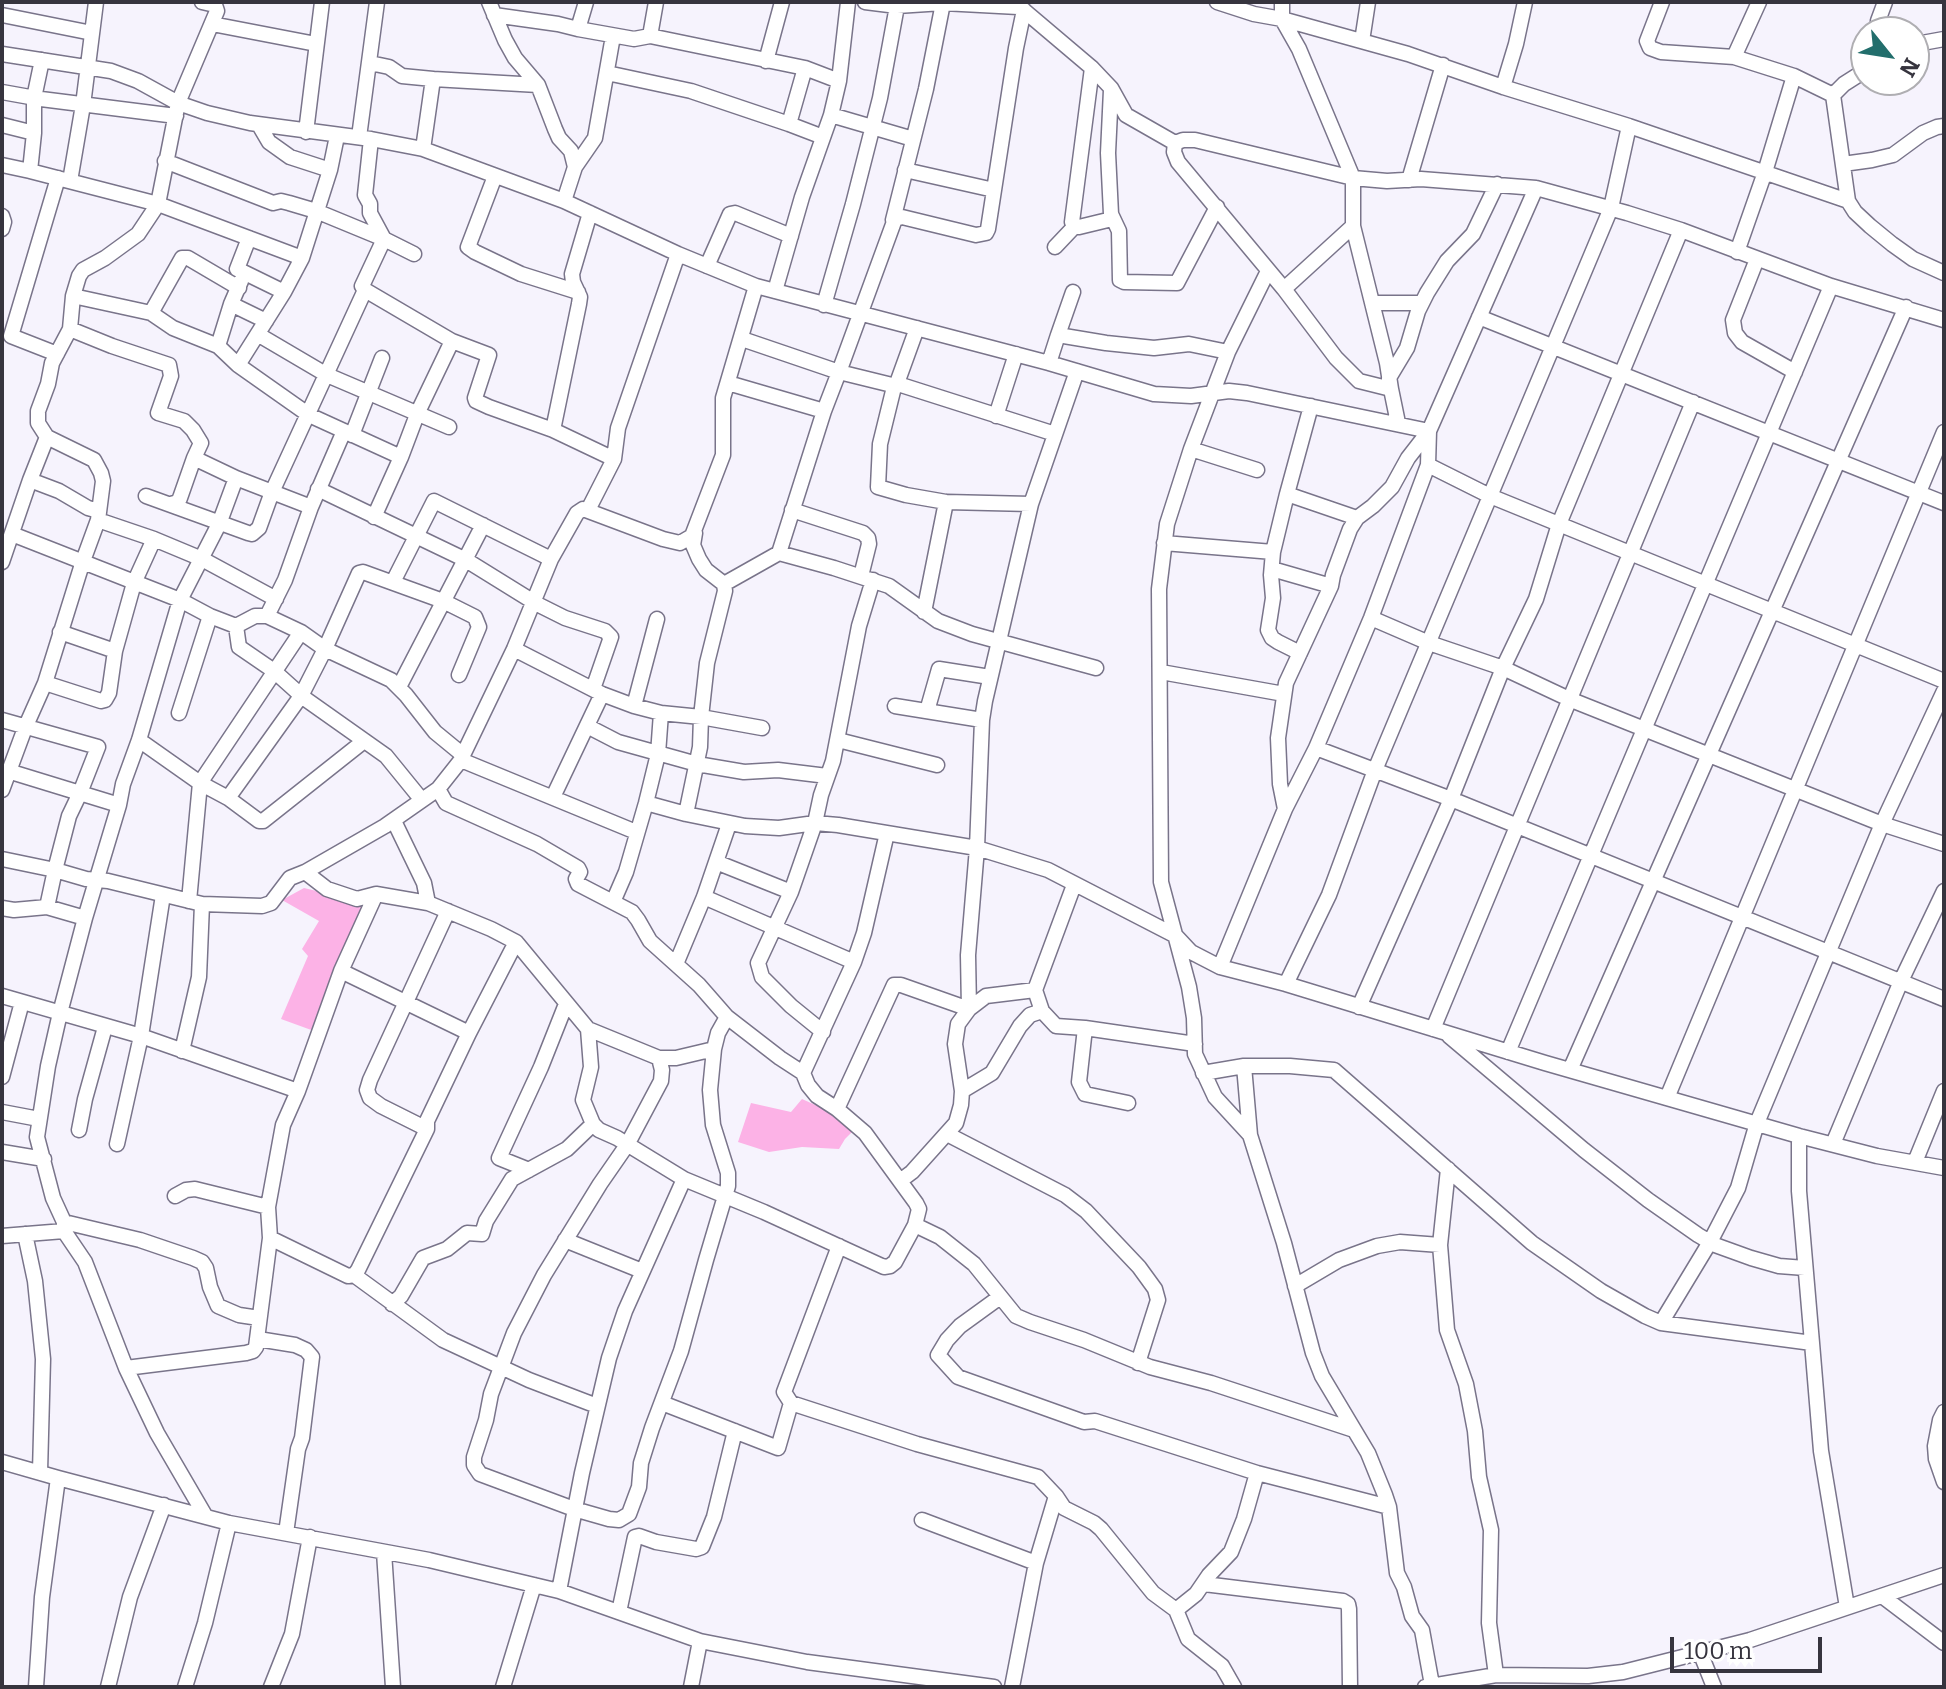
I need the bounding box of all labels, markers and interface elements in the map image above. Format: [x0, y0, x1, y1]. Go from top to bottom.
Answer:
north arrow [1850, 16, 1930, 96]
text: N [1894, 53, 1925, 81]
scale bar [1674, 1621, 1826, 1671]
text: 100 m [1684, 1637, 1752, 1665]

